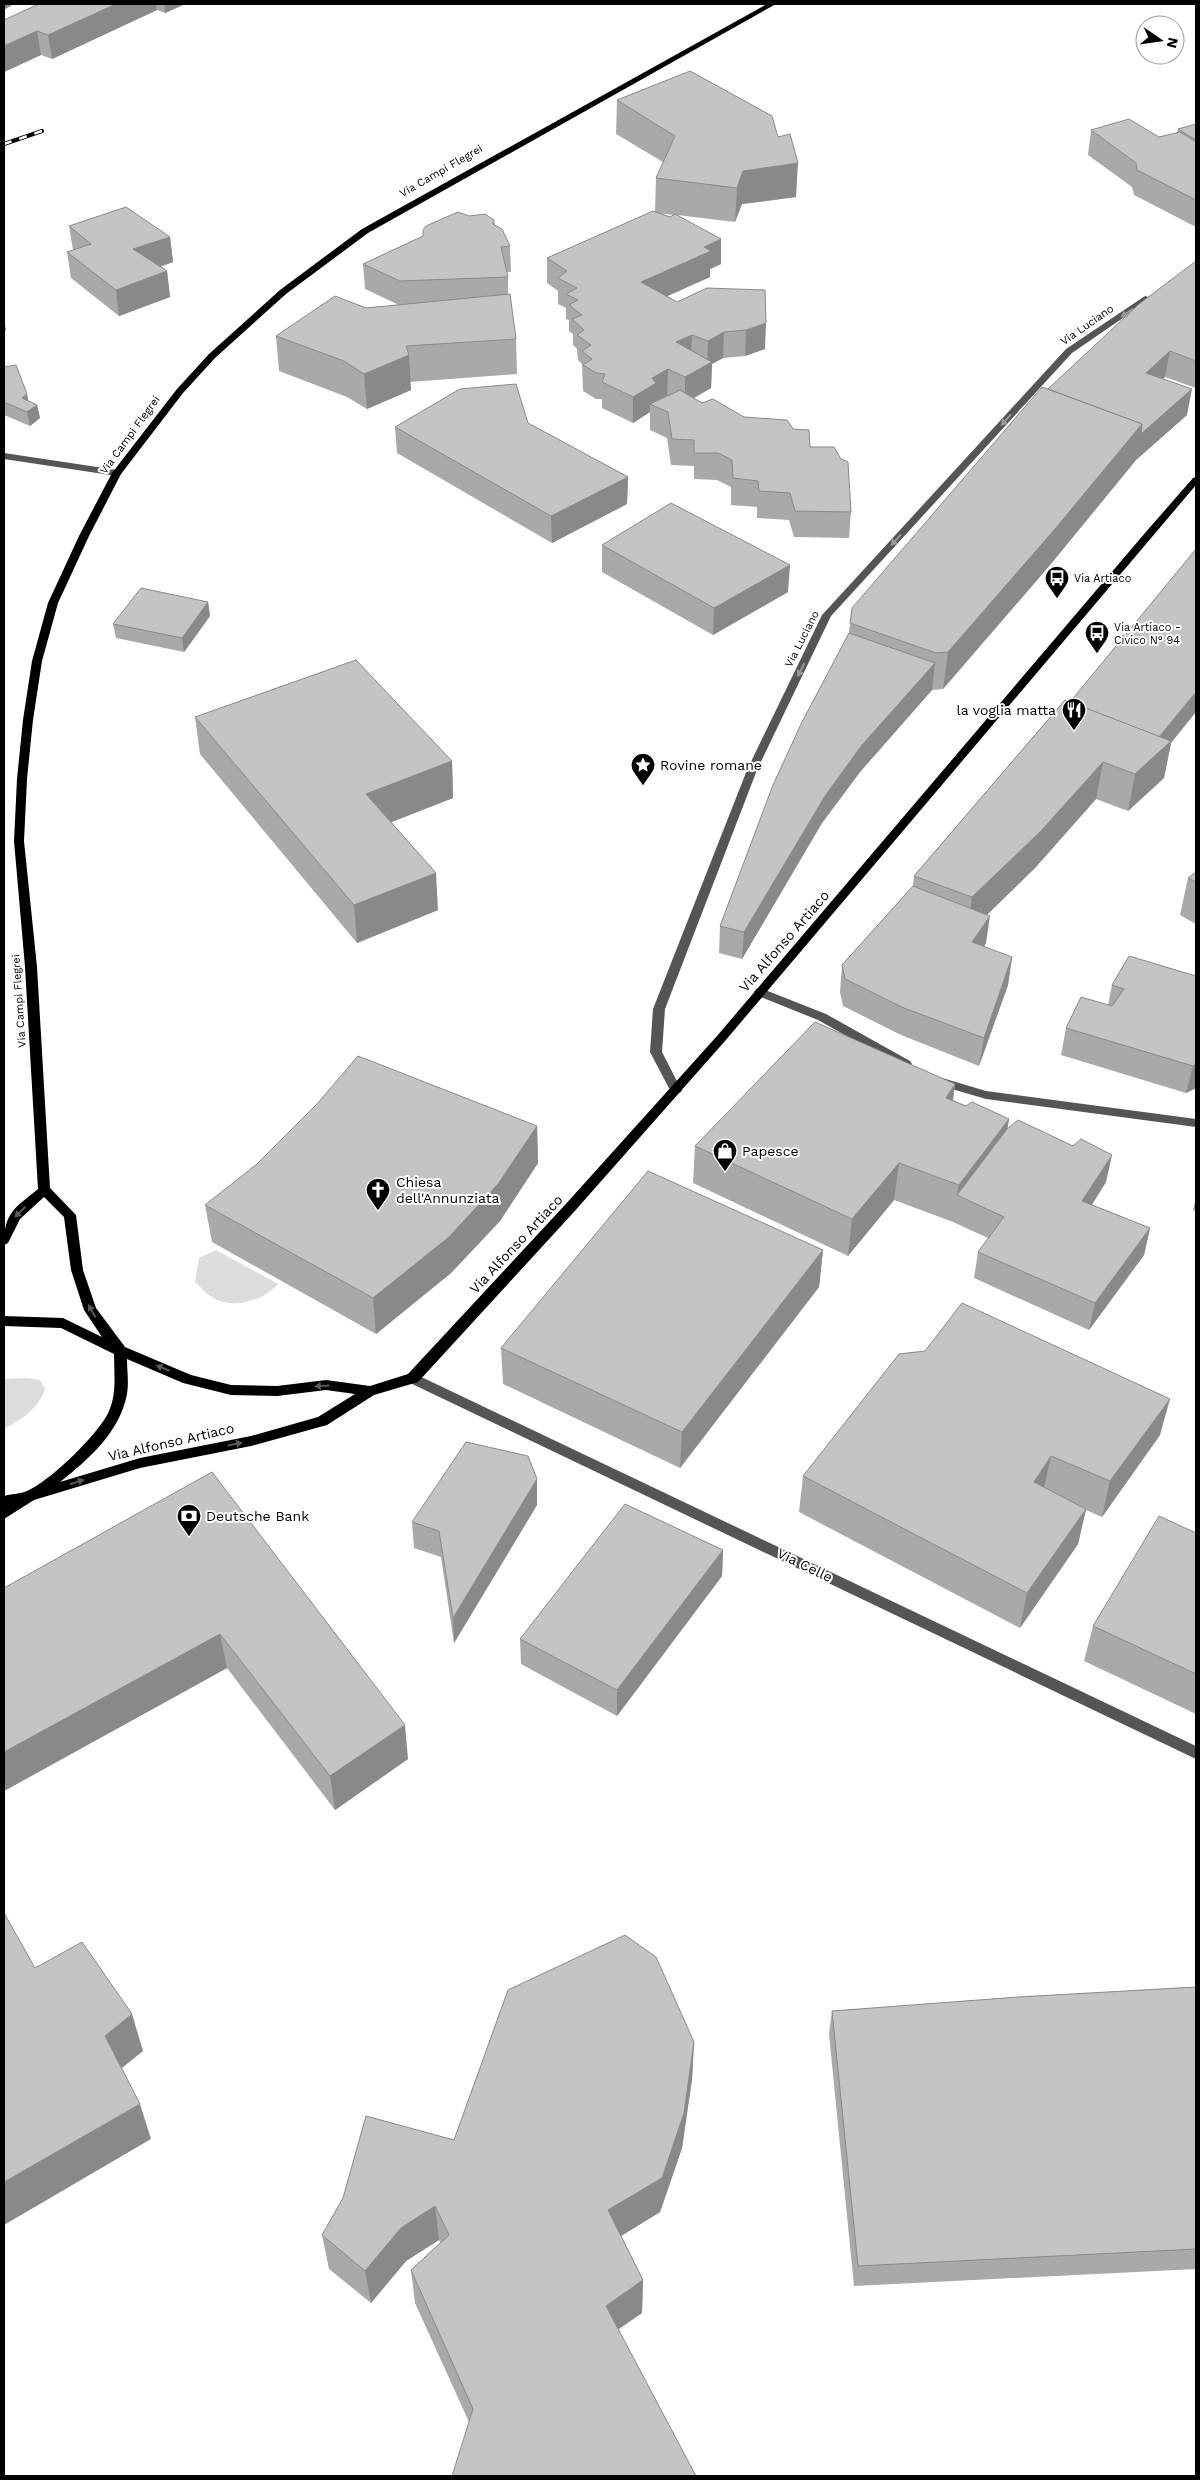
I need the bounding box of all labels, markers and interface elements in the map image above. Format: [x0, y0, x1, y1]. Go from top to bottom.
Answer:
north arrow [1135, 15, 1185, 65]
text: N [1164, 36, 1182, 50]
street label: Via Campi Flegrei [397, 142, 485, 200]
street label: Via Luciano [1058, 302, 1116, 348]
one-way arrow [1120, 308, 1133, 318]
street label: Via Campi Flegrei [97, 393, 163, 477]
one-way arrow [1000, 414, 1012, 426]
one-way arrow [890, 534, 902, 546]
bus stop icon: Via Artiaco [1044, 565, 1070, 599]
place label: Via Artiaco [1074, 572, 1131, 585]
street label: Via Luciano [782, 609, 822, 669]
bus stop icon: Via Artiaco - Civico N° 94 [1084, 620, 1110, 654]
place label: Via Artiaco - Civico N° 94 [1114, 621, 1181, 647]
one-way arrow [797, 662, 805, 677]
restaurant icon: la voglia matta [1061, 697, 1087, 731]
place label: la voglia matta [956, 702, 1056, 718]
place icon: Rovine romane [630, 752, 656, 786]
place label: Rovine romane [660, 757, 762, 773]
street label: Via Alfonso Artiaco [736, 887, 832, 995]
street label: Via Campi Flegrei [9, 954, 29, 1048]
shop icon: Papesce [712, 1138, 738, 1172]
place label: Papesce [742, 1143, 799, 1159]
place label: Chiesa dell'Annunziata [396, 1174, 500, 1206]
church icon: Chiesa dell'Annunziata [365, 1177, 391, 1211]
street label: Via Alfonso Artiaco [466, 1191, 566, 1297]
one-way arrow [14, 1206, 26, 1218]
one-way arrow [88, 1304, 96, 1318]
one-way arrow [156, 1364, 170, 1372]
one-way arrow [313, 1382, 329, 1390]
street label: Via Alfonso Artiaco [106, 1420, 236, 1464]
one-way arrow [227, 1439, 243, 1447]
one-way arrow [70, 1477, 85, 1485]
bank icon: Deutsche Bank [176, 1503, 202, 1537]
place label: Deutsche Bank [206, 1508, 309, 1524]
street label: Via Celle [775, 1545, 835, 1585]

